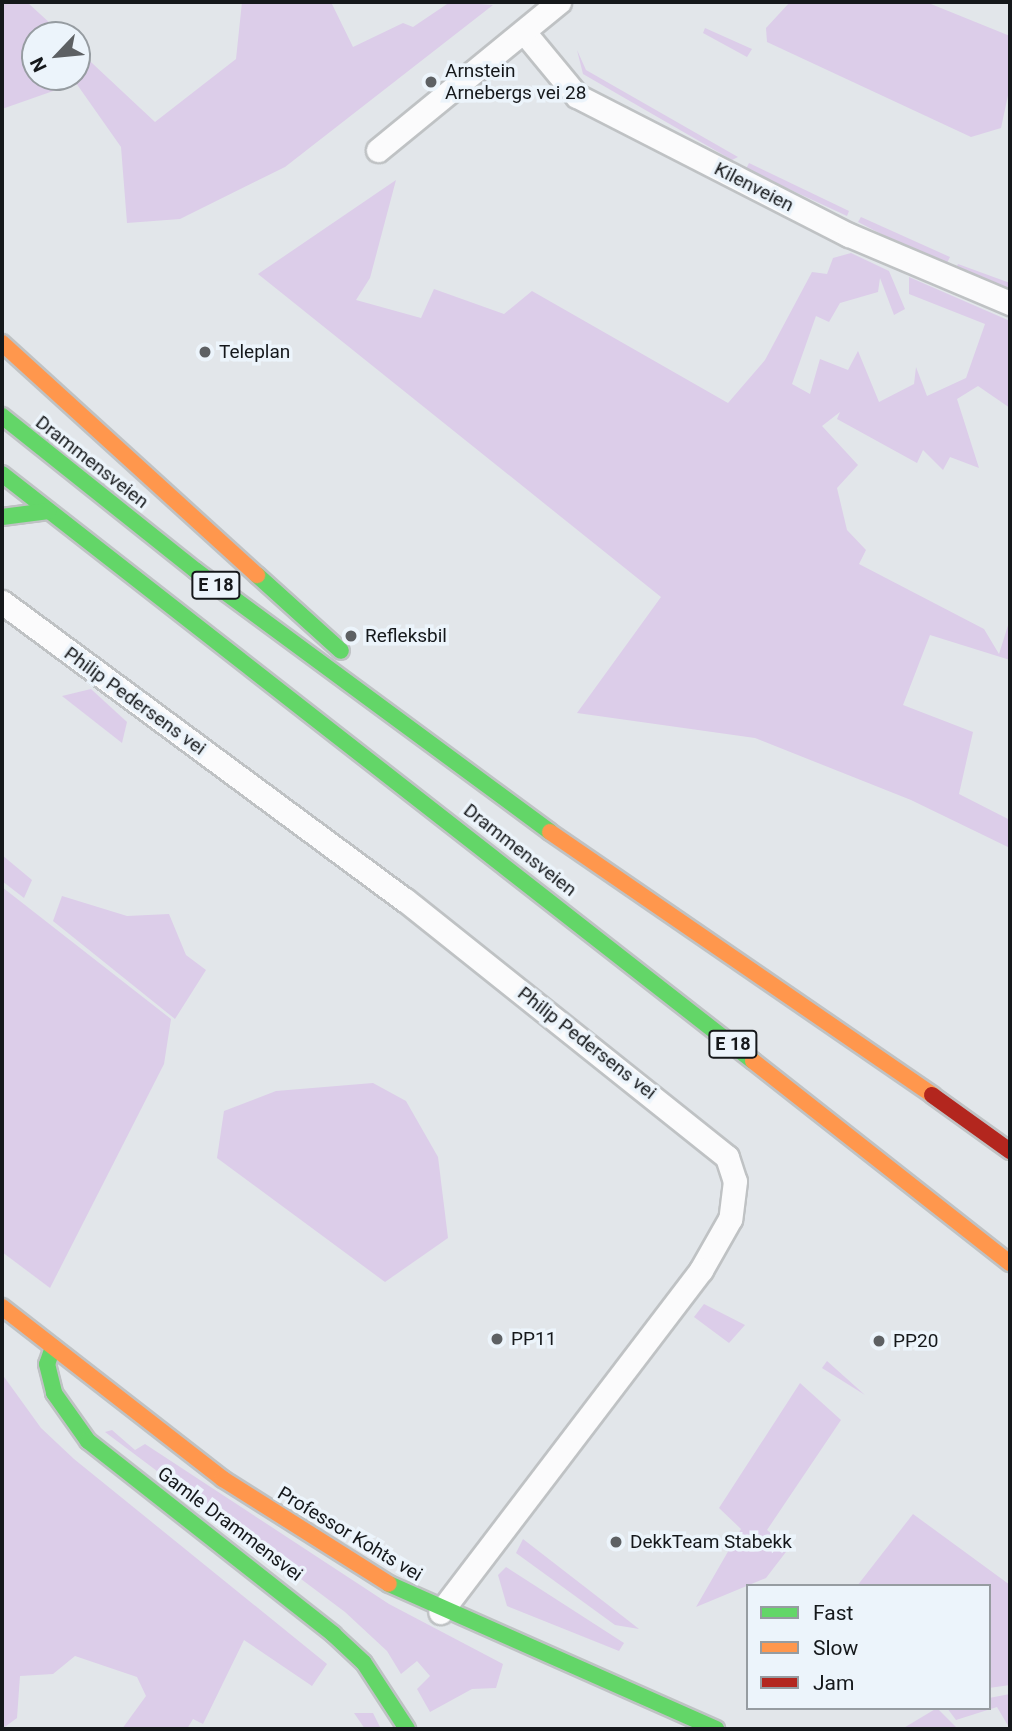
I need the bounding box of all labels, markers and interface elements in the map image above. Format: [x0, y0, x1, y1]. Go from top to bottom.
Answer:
north arrow [21, 21, 91, 91]
text: N [25, 53, 52, 76]
place label: Arnstein Arnebergs vei 28 [445, 60, 586, 104]
marker: Arnstein Arnebergs vei 28 [423, 74, 439, 90]
street label: Kilenveien [710, 157, 798, 217]
place label: Teleplan [219, 341, 290, 363]
marker: Teleplan [197, 344, 213, 360]
street label: Drammensveien [31, 411, 153, 513]
road number: E 18 [190, 570, 242, 600]
place label: Refleksbil [365, 625, 447, 647]
marker: Refleksbil [343, 628, 359, 644]
street label: Philip Pedersens vei [60, 642, 210, 760]
street label: Drammensveien [459, 799, 581, 901]
street label: Philip Pedersens vei [513, 982, 661, 1104]
road number: E 18 [707, 1030, 759, 1058]
place label: PP11 [511, 1328, 556, 1350]
place label: PP20 [893, 1330, 938, 1352]
marker: PP11 [489, 1331, 505, 1347]
marker: PP20 [871, 1333, 887, 1349]
street label: Gamle Drammensvei [153, 1462, 307, 1586]
street label: Professor Kohts vei [274, 1482, 426, 1586]
place label: DekkTeam Stabekk [630, 1531, 792, 1553]
marker: DekkTeam Stabekk [608, 1534, 624, 1550]
legend [746, 1584, 991, 1710]
text: Fast [813, 1601, 853, 1625]
text: Slow [813, 1636, 858, 1660]
text: Jam [813, 1671, 854, 1695]

